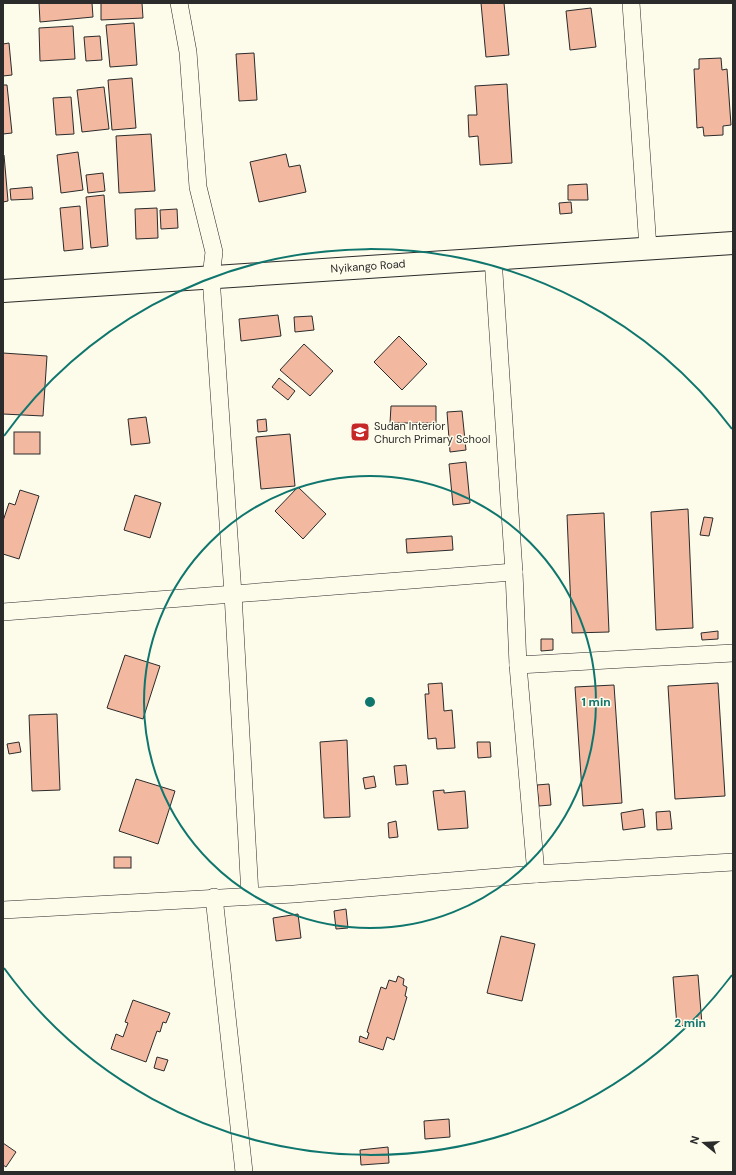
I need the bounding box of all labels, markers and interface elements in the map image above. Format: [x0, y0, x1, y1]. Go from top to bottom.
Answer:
street label: Nyikango Road [330, 256, 406, 276]
place label: Sudan Interior Church Primary School [374, 419, 490, 446]
school or university icon: Sudan Interior Church Primary School [349, 421, 371, 443]
text: 1 min [581, 694, 611, 710]
centre of rings [363, 695, 377, 709]
text: 2 min [674, 1015, 706, 1031]
north arrow [684, 1123, 724, 1163]
text: N [687, 1134, 702, 1146]

